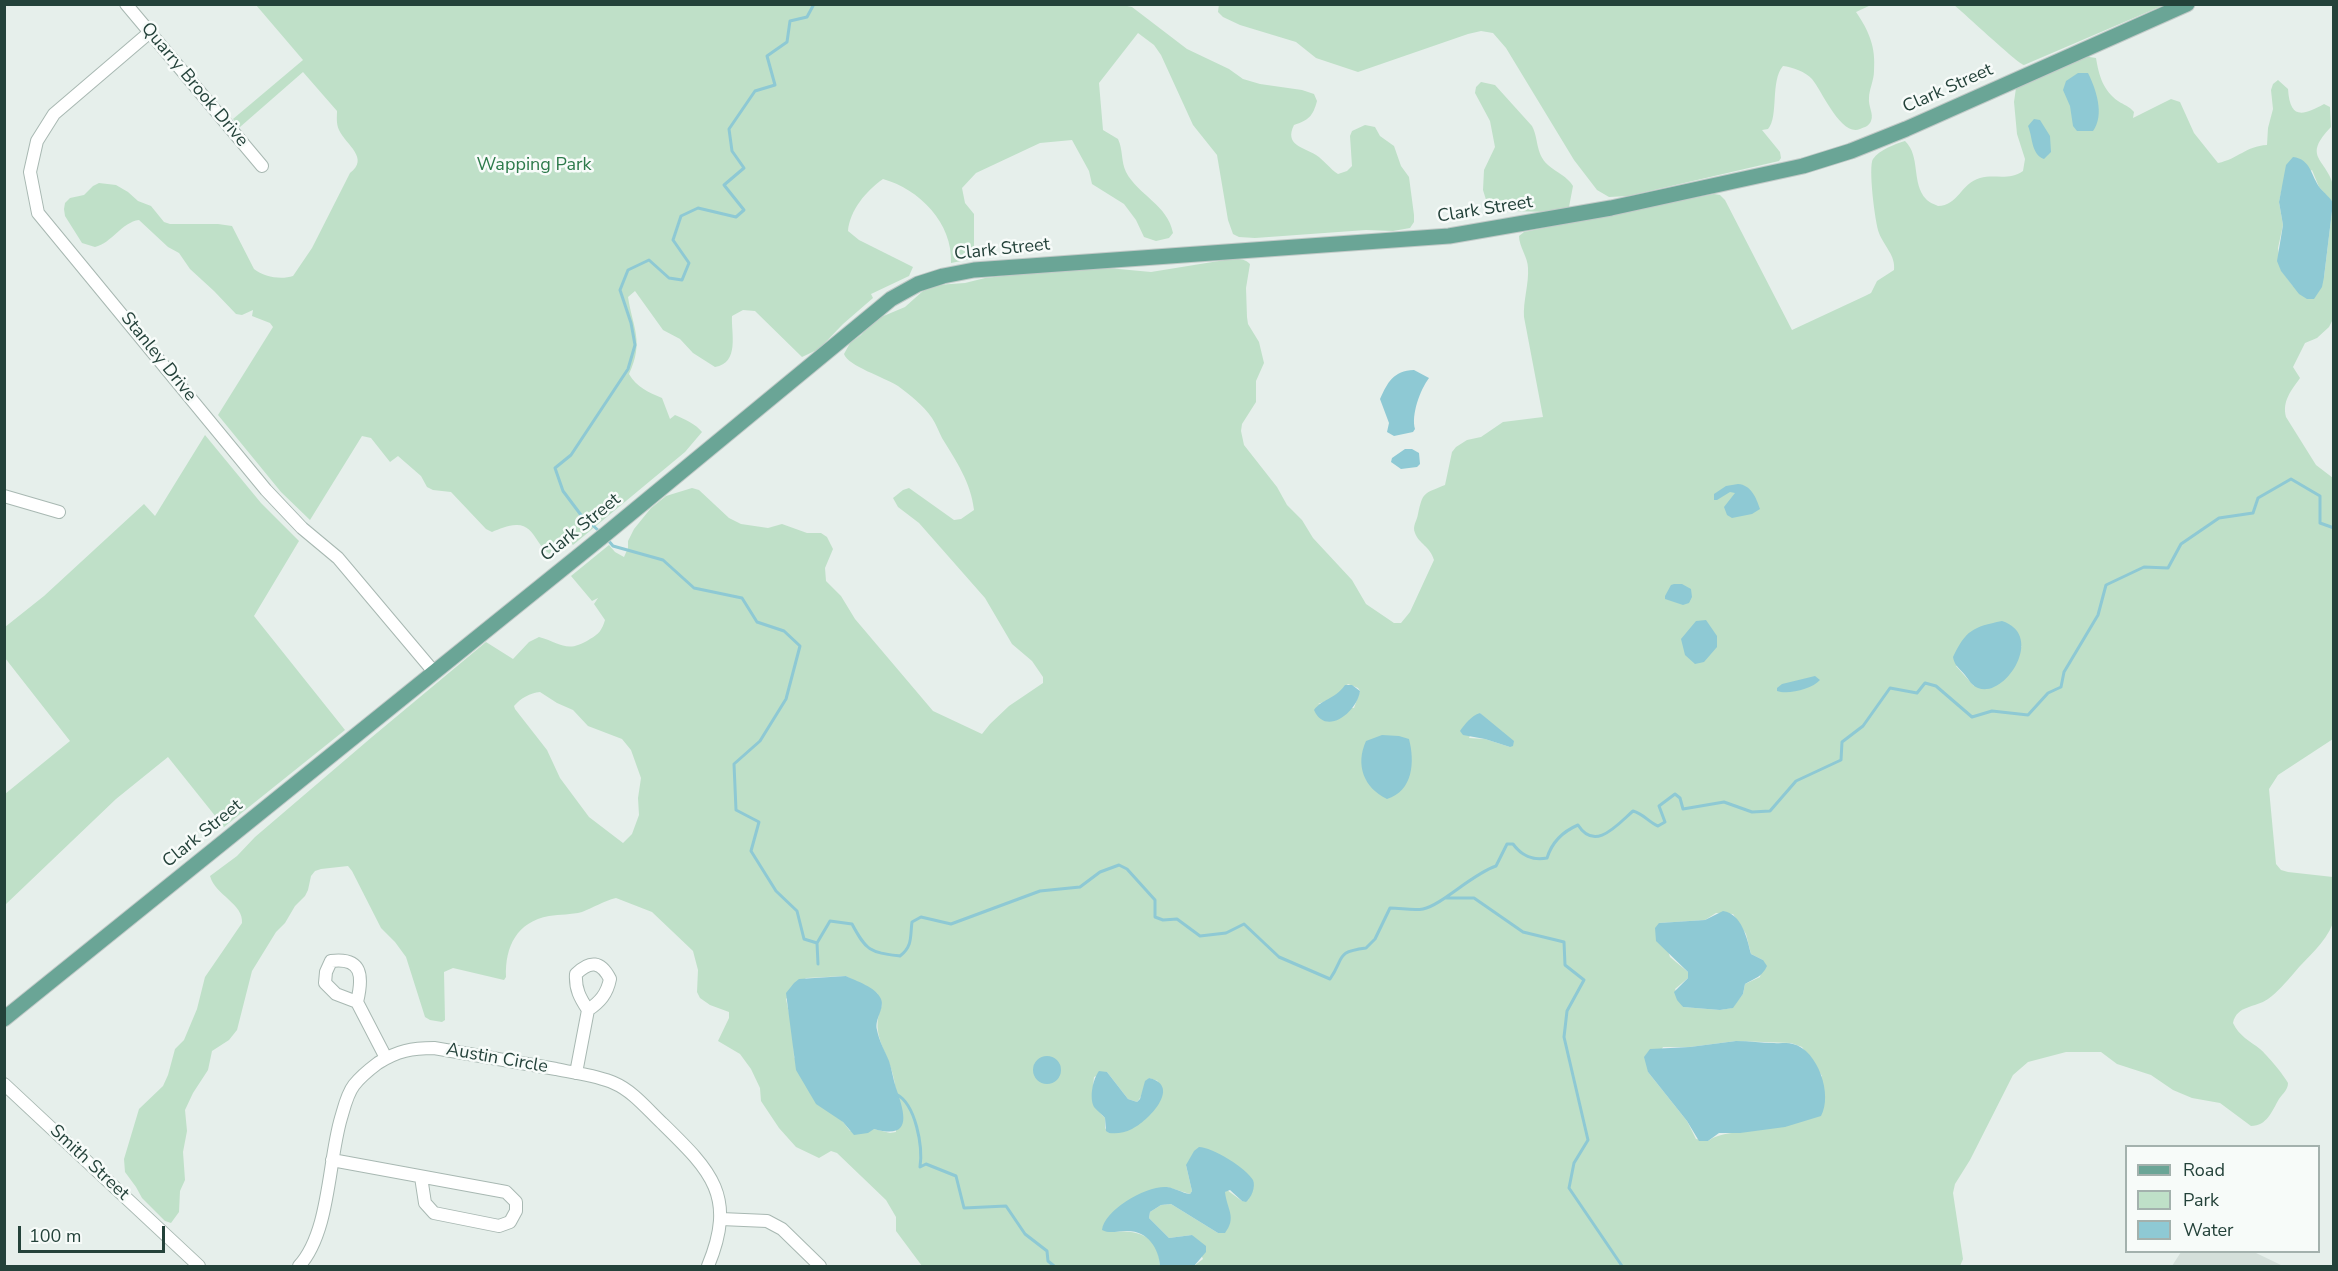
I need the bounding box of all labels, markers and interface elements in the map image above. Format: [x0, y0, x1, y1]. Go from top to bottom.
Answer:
street label: Quarry Brook Drive [136, 18, 252, 152]
street label: Clark Street [1900, 60, 1996, 118]
park label: Wapping Park [477, 155, 591, 177]
street label: Clark Street [1436, 192, 1534, 228]
street label: Clark Street [953, 234, 1051, 266]
street label: Stanley Drive [116, 308, 200, 406]
street label: Clark Street [537, 489, 625, 567]
street label: Clark Street [159, 795, 247, 873]
street label: Austin Circle [444, 1039, 550, 1079]
street label: Smith Street [45, 1121, 133, 1205]
legend [2125, 1145, 2320, 1253]
text: Road [2183, 1158, 2225, 1182]
text: Park [2183, 1188, 2219, 1212]
scale bar [21, 1214, 168, 1252]
text: Water [2183, 1218, 2234, 1242]
text: 100 m [29, 1224, 81, 1248]

